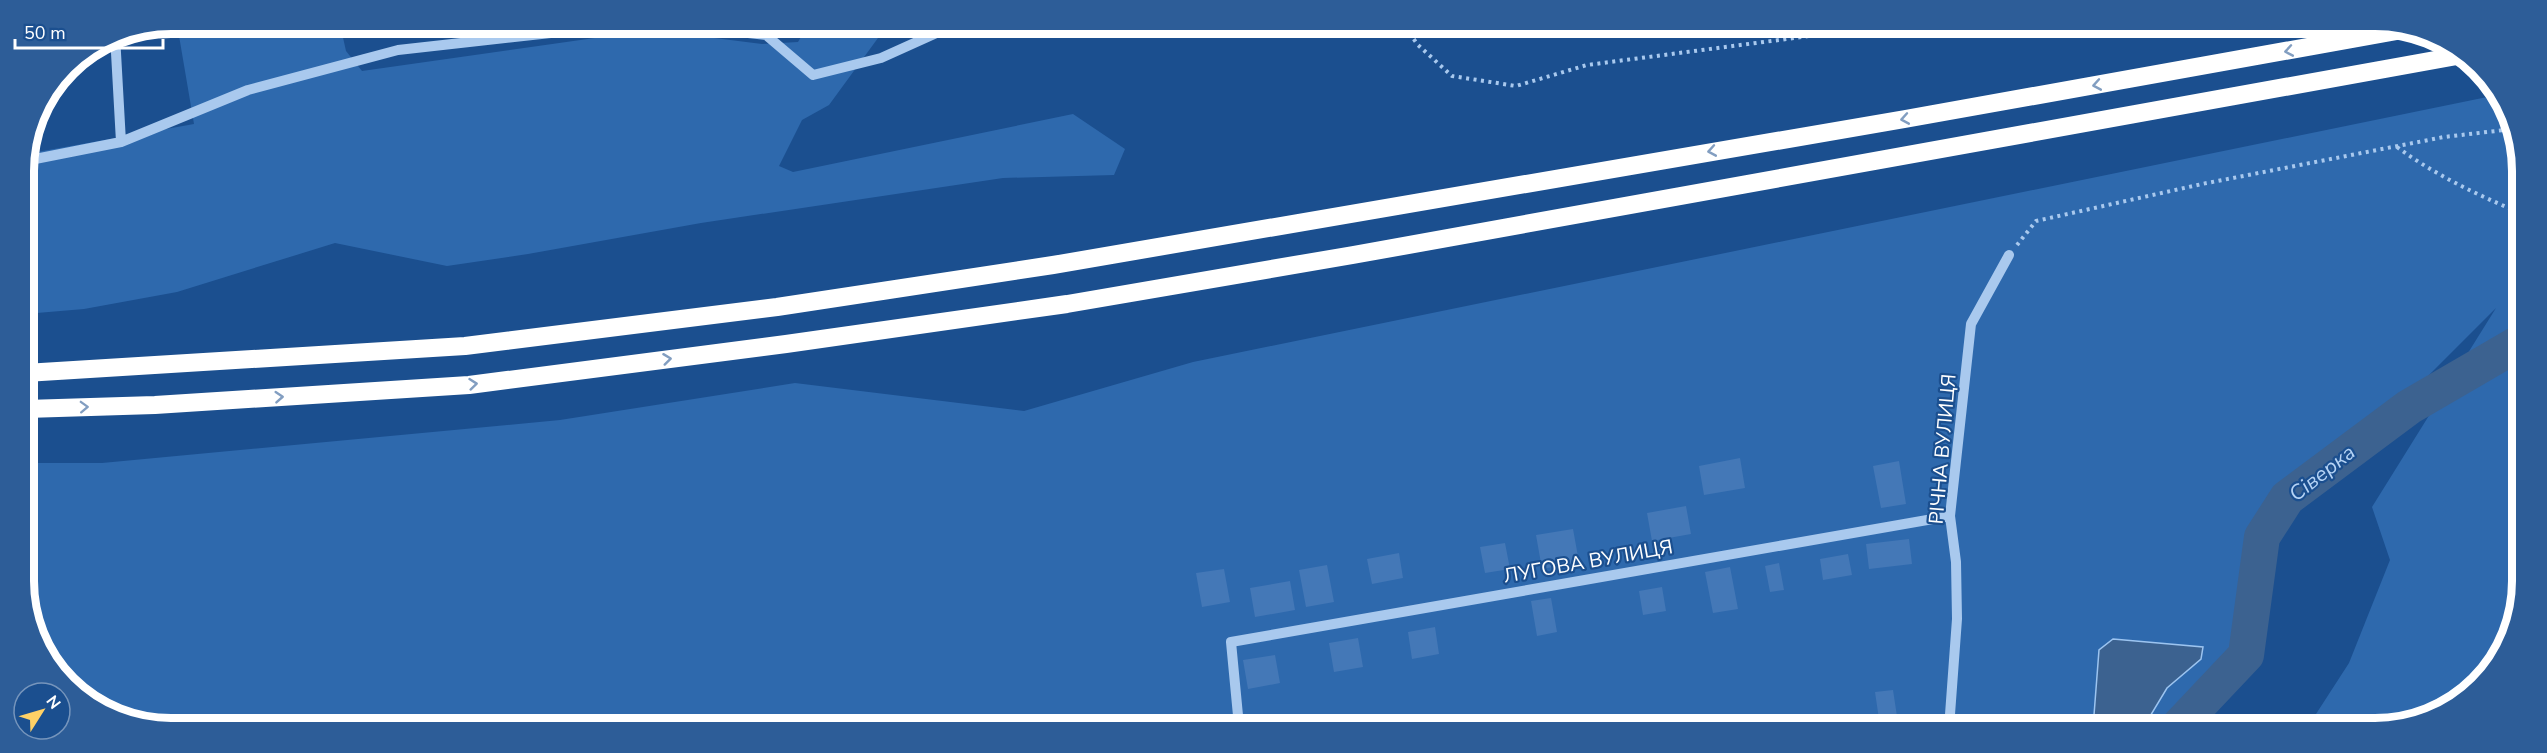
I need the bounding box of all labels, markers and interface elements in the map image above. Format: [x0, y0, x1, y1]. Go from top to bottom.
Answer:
scale bar [15, 12, 164, 50]
text: 50 m [24, 21, 66, 45]
one-way arrow [2284, 44, 2294, 57]
one-way arrow [2092, 78, 2102, 91]
one-way arrow [1900, 112, 1909, 124]
one-way arrow [1708, 145, 1717, 157]
one-way arrow [662, 353, 671, 366]
street label: РІЧНА ВУЛИЦЯ [1922, 373, 1963, 525]
one-way arrow [469, 378, 478, 391]
one-way arrow [274, 390, 283, 403]
one-way arrow [80, 401, 89, 413]
water label: Сіверка [2283, 438, 2361, 508]
street label: ЛУГОВА ВУЛИЦЯ [1501, 533, 1675, 590]
north arrow [12, 681, 72, 741]
text: N [41, 691, 66, 714]

